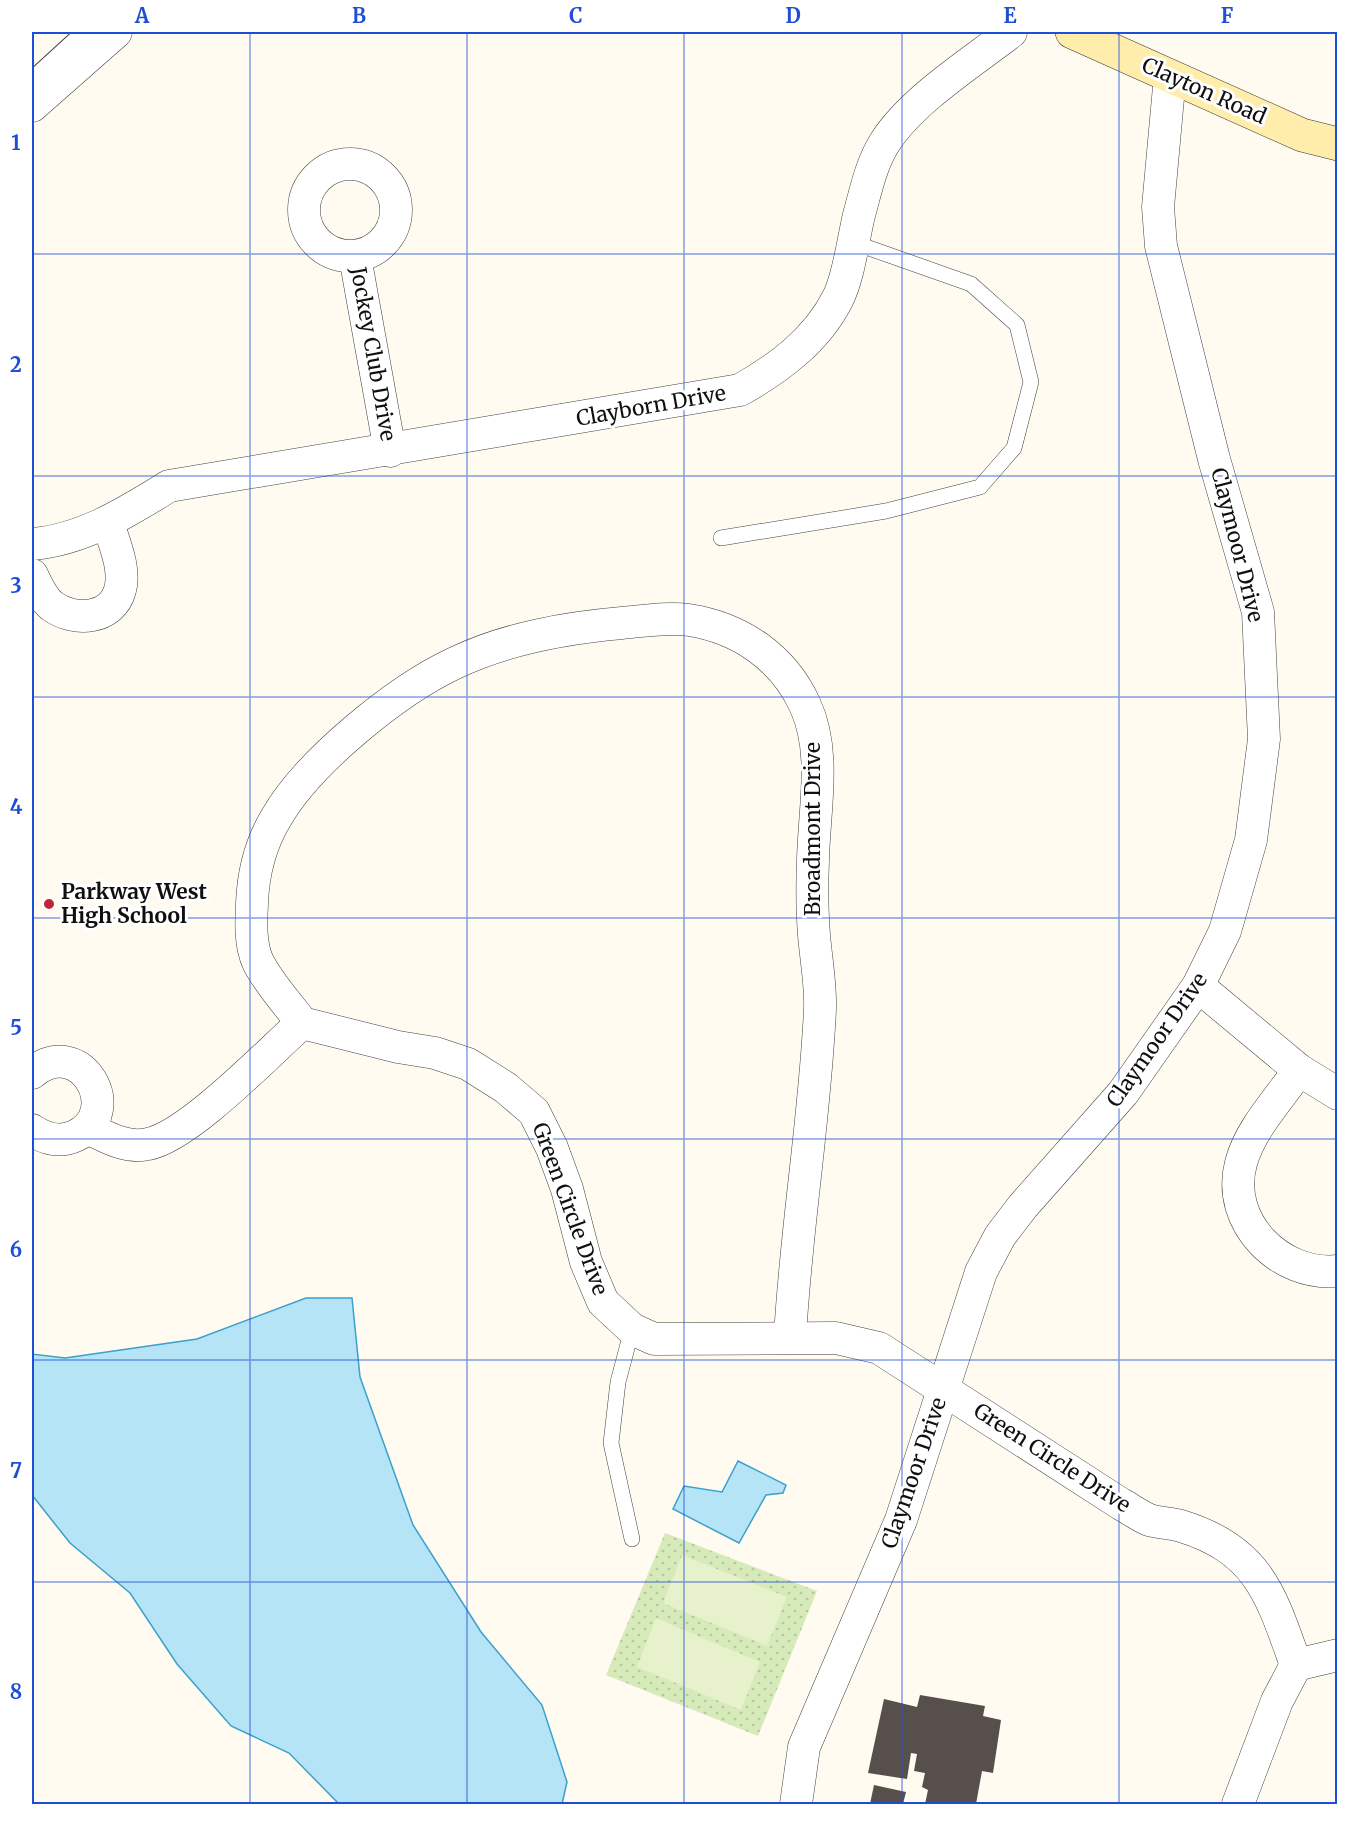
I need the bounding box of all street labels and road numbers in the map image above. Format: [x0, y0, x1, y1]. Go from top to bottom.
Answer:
street label: Clayton Road [1138, 51, 1271, 130]
street label: Jockey Club Drive [345, 264, 402, 443]
street label: Clayborn Drive [574, 379, 728, 432]
street label: Claymoor Drive [1205, 465, 1270, 625]
street label: Broadmont Drive [799, 742, 826, 916]
street label: Claymoor Drive [1100, 967, 1213, 1112]
street label: Green Circle Drive [527, 1119, 614, 1299]
street label: Claymoor Drive [875, 1394, 952, 1552]
street label: Green Circle Drive [969, 1397, 1136, 1518]

